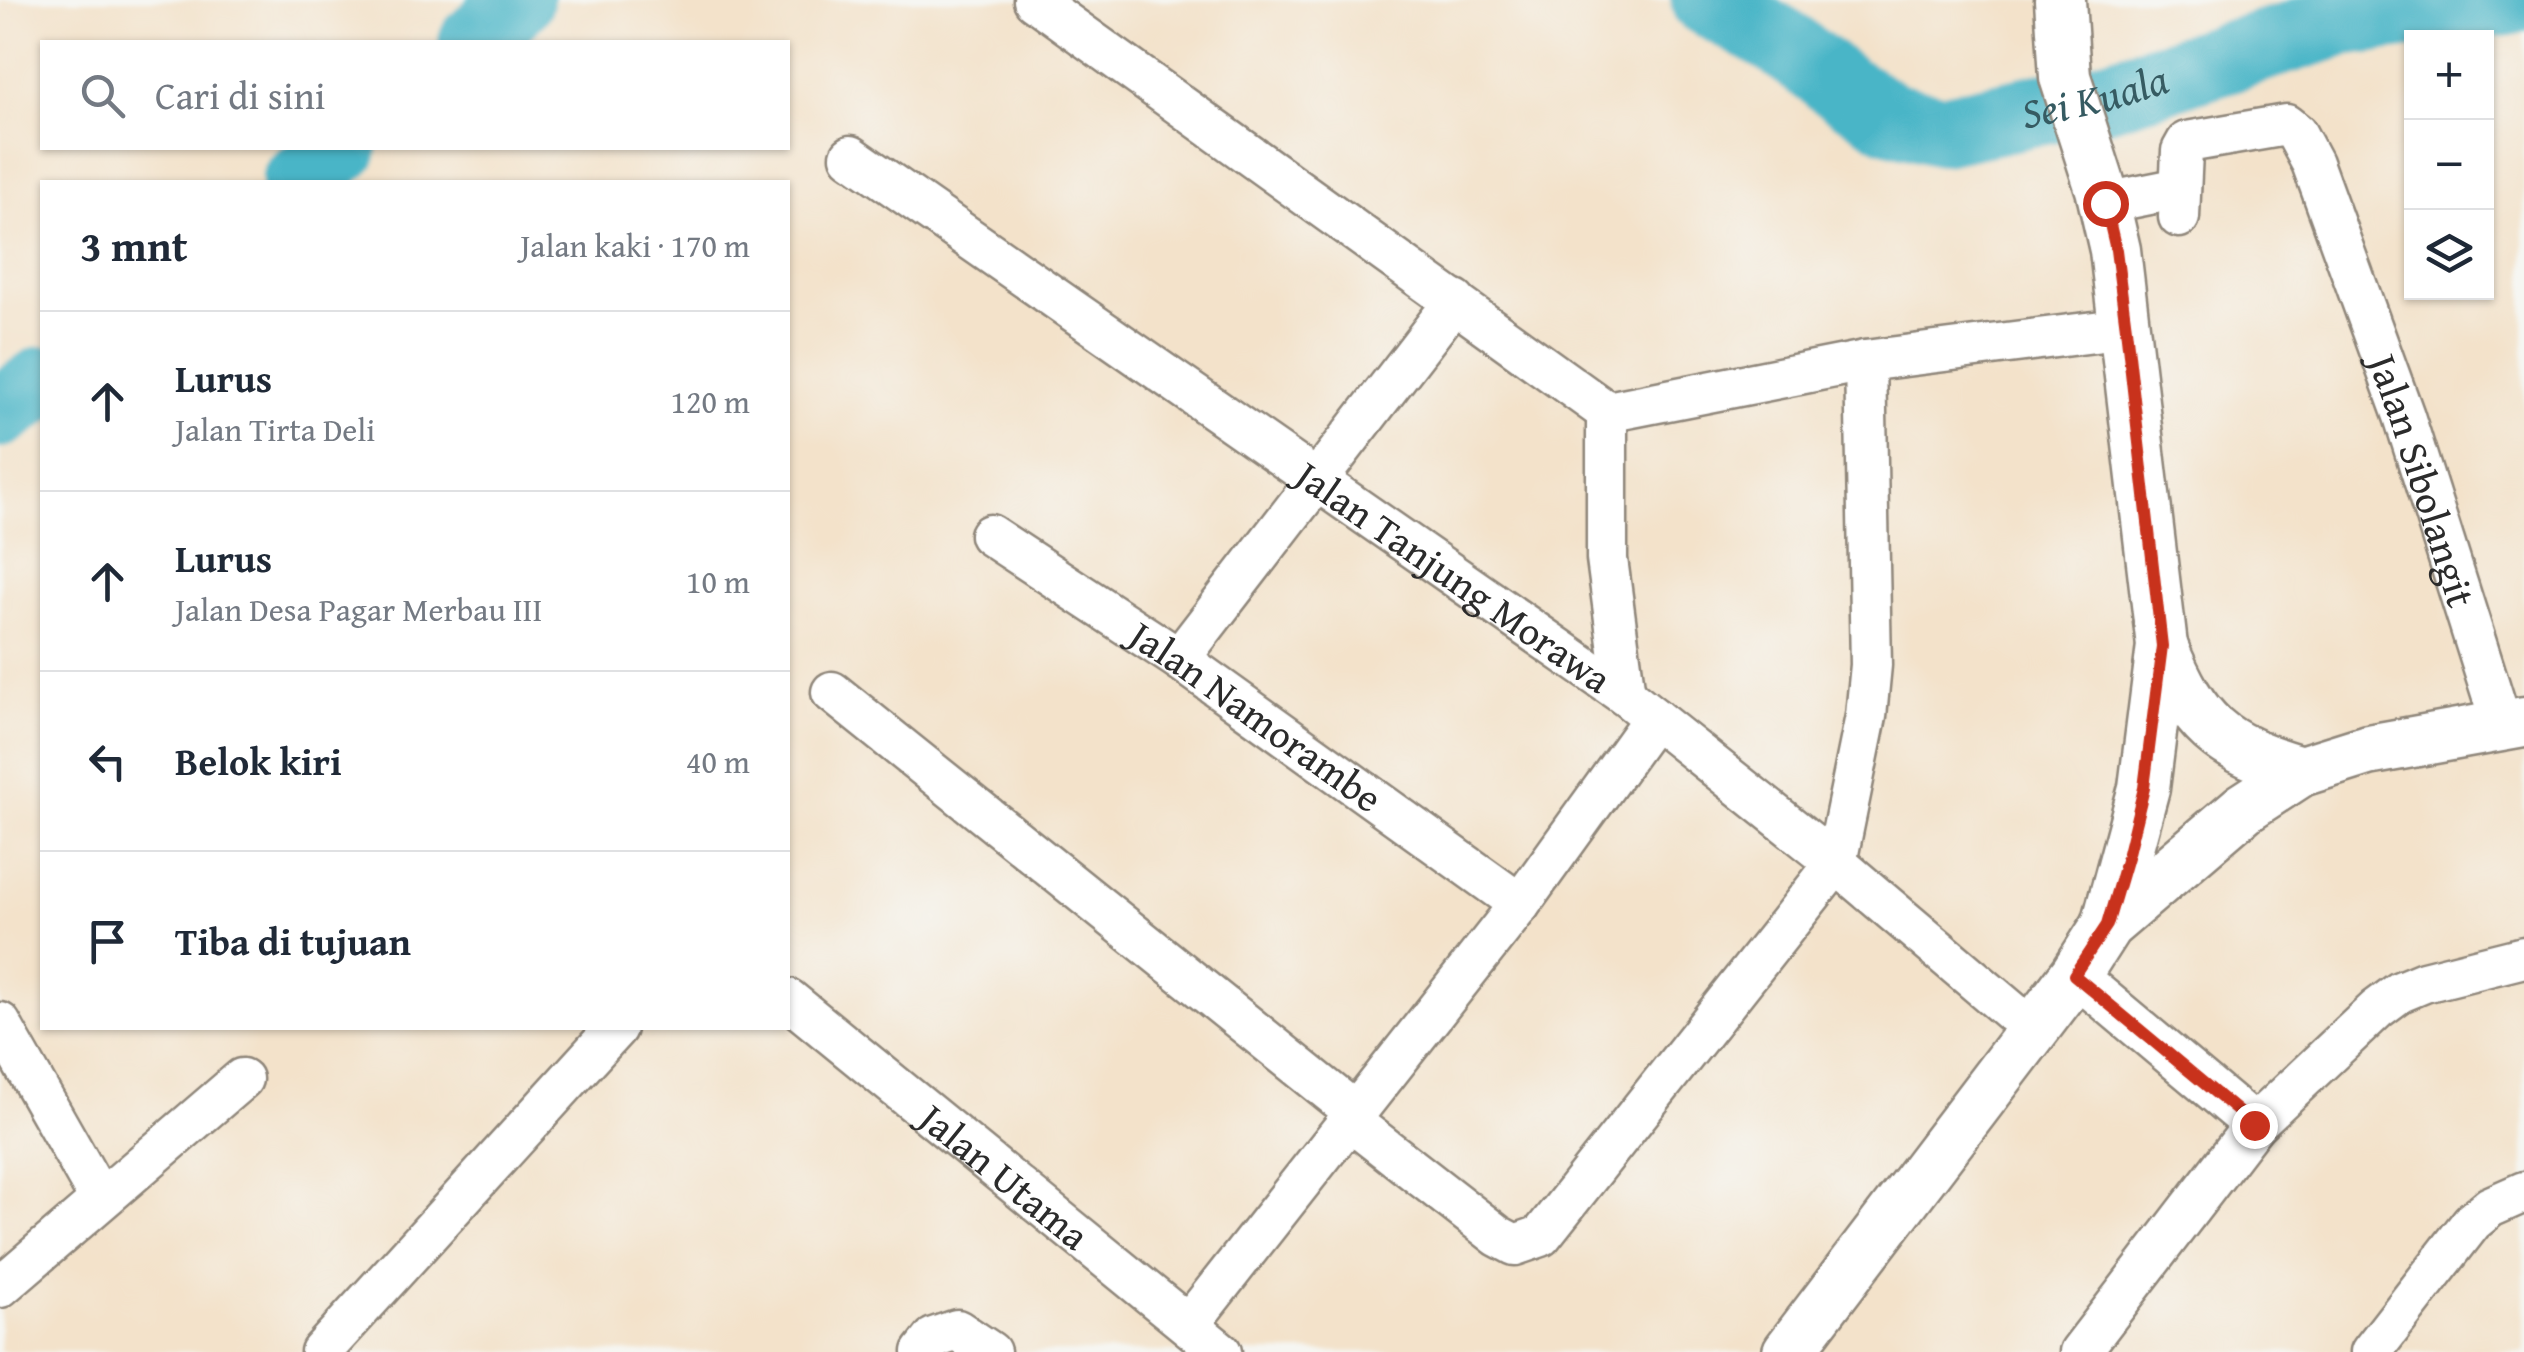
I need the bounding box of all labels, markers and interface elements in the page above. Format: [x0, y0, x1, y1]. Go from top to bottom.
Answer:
map controls [2404, 30, 2494, 300]
button: + [2404, 30, 2494, 120]
search box [40, 40, 790, 150]
water label: Sei Kuala [2015, 47, 2176, 143]
text: Cari di sini [155, 67, 325, 123]
icon: search [75, 68, 130, 123]
button: − [2404, 120, 2494, 210]
route start [2083, 181, 2129, 227]
button: layers [2404, 210, 2494, 300]
text: 3 mnt [80, 215, 188, 276]
text: Jalan kaki · 170 m [520, 222, 750, 269]
street label: Jalan Sibolangit [2353, 341, 2492, 614]
text: Lurus [175, 350, 272, 406]
icon: ahead [80, 374, 135, 429]
text: 120 m [671, 378, 750, 425]
text: Jalan Tirta Deli [175, 406, 375, 453]
street label: Jalan Tanjung Morawa [1280, 442, 1624, 707]
text: Lurus [175, 530, 272, 586]
icon: ahead [80, 554, 135, 609]
text: 10 m [686, 558, 750, 605]
text: Jalan Desa Pagar Merbau III [175, 586, 542, 633]
street label: Jalan Namorambe [1114, 602, 1395, 826]
text: Belok kiri [175, 733, 342, 789]
icon: left [80, 734, 135, 789]
text: 40 m [686, 738, 750, 785]
text: Tiba di tujuan [175, 913, 411, 969]
icon: arrive [80, 914, 135, 969]
street label: Jalan Utama [903, 1085, 1103, 1263]
route end [2232, 1103, 2278, 1149]

